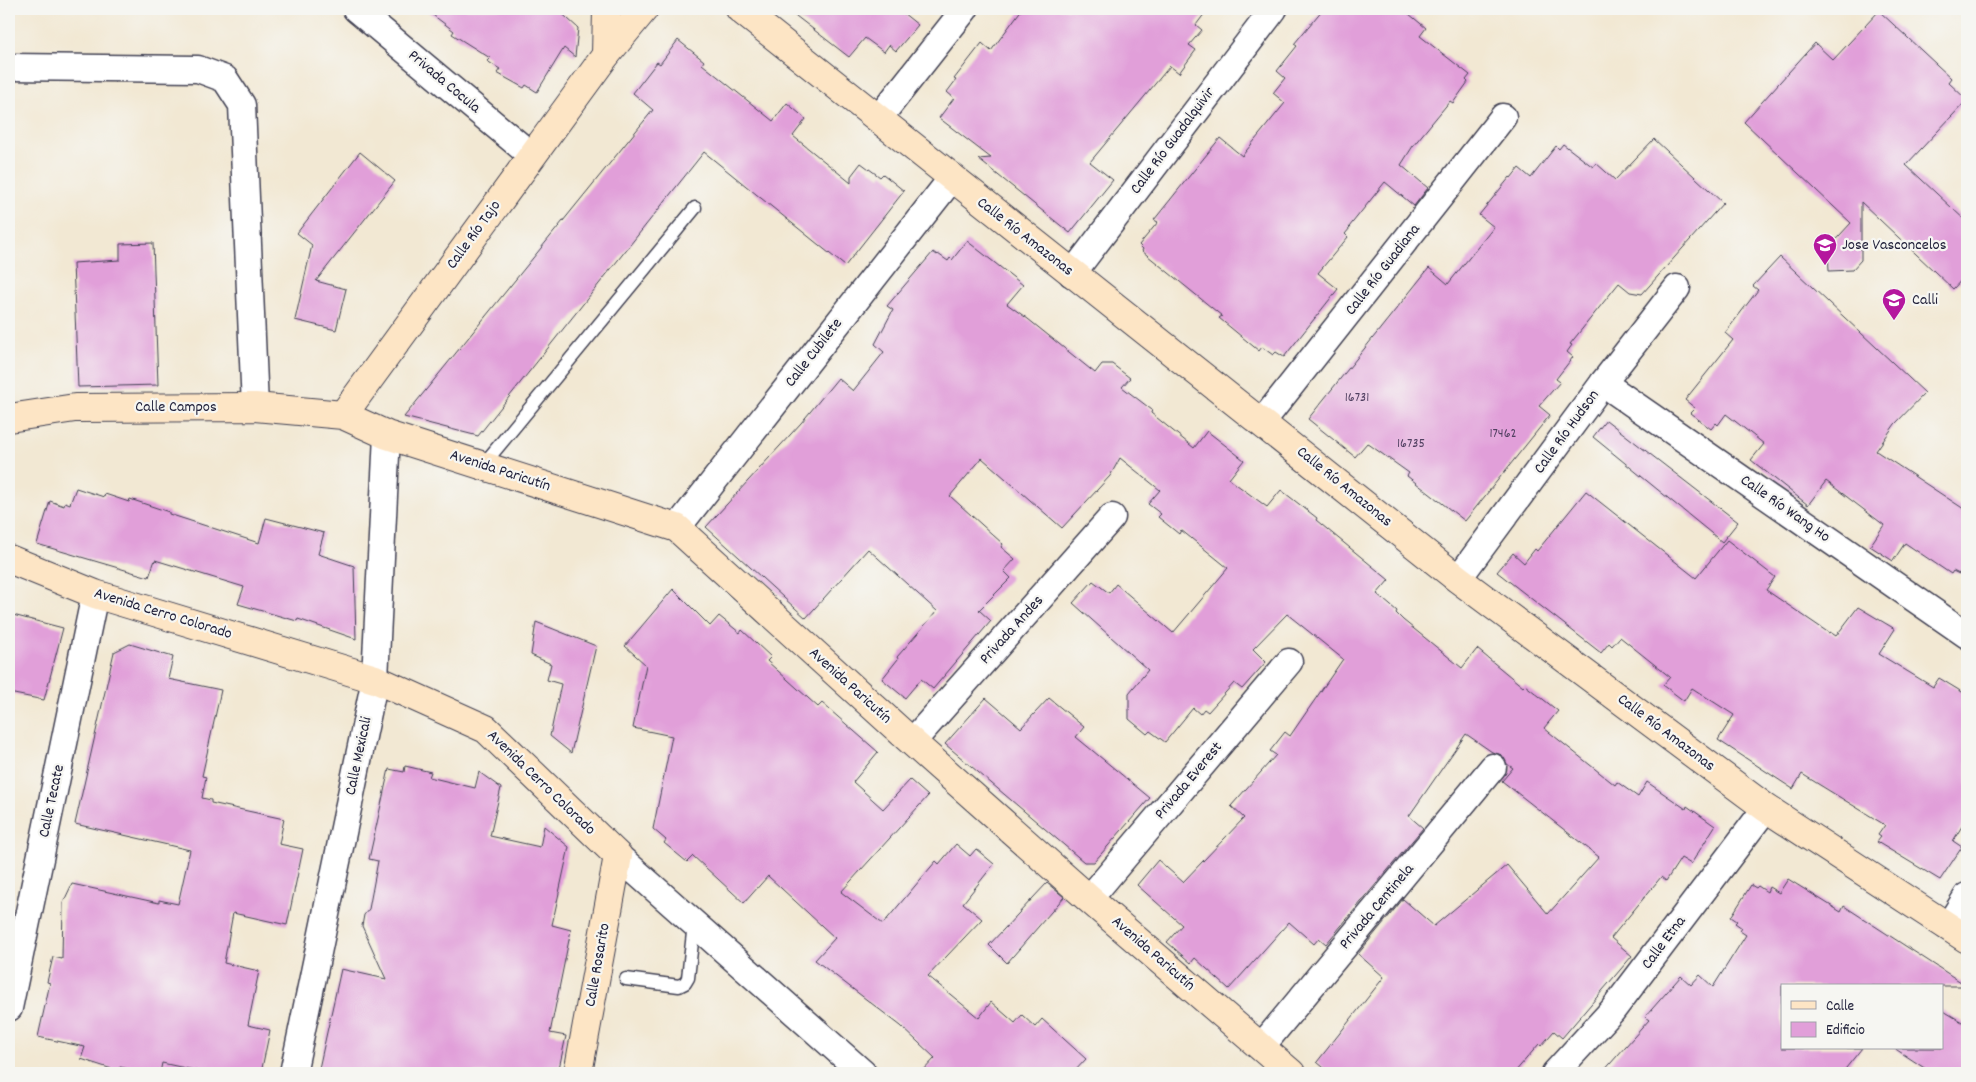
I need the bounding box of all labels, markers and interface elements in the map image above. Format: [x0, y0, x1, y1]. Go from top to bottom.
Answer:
street label: Privada Cocula [403, 45, 486, 120]
street label: Calle Río Guadalquivir [1125, 83, 1221, 199]
street label: Calle Río Amazonas [972, 192, 1079, 282]
street label: Calle Río Tajo [441, 196, 507, 274]
street label: Calle Río Guadiana [1340, 219, 1426, 321]
school or university icon: Jose Vasconcelos [1812, 232, 1838, 266]
place label: Jose Vasconcelos [1842, 234, 1947, 257]
school or university icon: Calli [1881, 287, 1907, 321]
place label: Calli [1912, 289, 1938, 312]
street label: Calle Cubilete [780, 314, 848, 392]
street label: Calle Río Hudson [1529, 385, 1605, 479]
house number: 16731 [1345, 388, 1369, 408]
street label: Calle Campos [135, 396, 217, 419]
house number: 17462 [1489, 424, 1517, 444]
house number: 16735 [1397, 434, 1425, 454]
street label: Calle Río Amazonas [1291, 441, 1397, 533]
street label: Avenida Paricutín [447, 444, 553, 498]
street label: Calle Río Wang Ho [1735, 469, 1835, 549]
street label: Avenida Cerro Colorado [91, 582, 235, 646]
street label: Privada Andes [975, 590, 1050, 670]
street label: Avenida Paricutín [803, 642, 897, 730]
street label: Calle Río Amazonas [1612, 689, 1720, 778]
street label: Calle Mexicali [339, 715, 379, 797]
street label: Avenida Cerro Colorado [482, 725, 600, 841]
street label: Privada Everest [1149, 737, 1229, 825]
street label: Calle Tecate [33, 762, 71, 840]
street label: Privada Centinela [1334, 859, 1420, 955]
street label: Avenida Paricutín [1106, 911, 1200, 997]
street label: Calle Etna [1636, 911, 1692, 975]
street label: Calle Rosarito [579, 921, 617, 1009]
legend [1781, 984, 1944, 1050]
text: Calle [1826, 996, 1855, 1018]
text: Edificio [1826, 1020, 1865, 1042]

